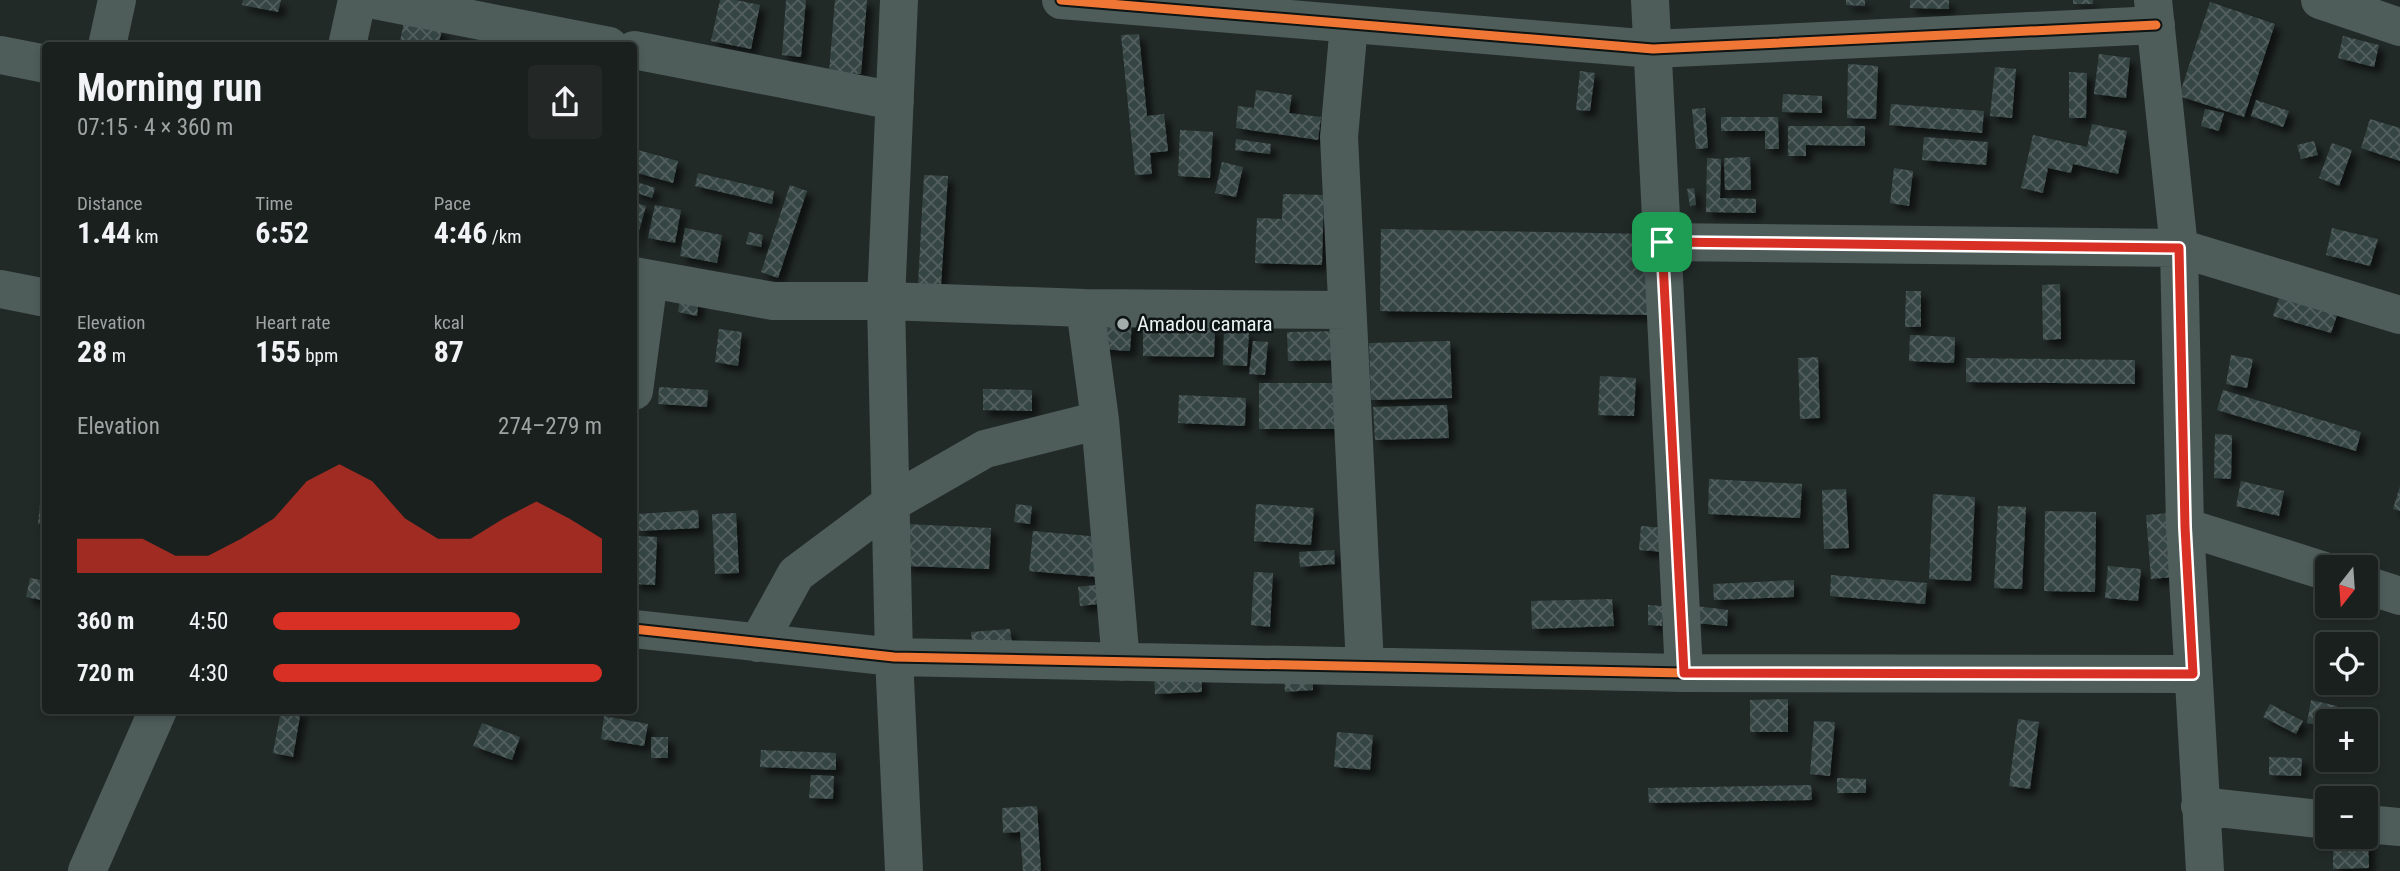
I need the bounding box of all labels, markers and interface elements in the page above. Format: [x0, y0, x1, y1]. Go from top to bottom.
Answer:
button: share [528, 65, 602, 139]
text: Morning run [77, 66, 262, 110]
text: 07:15 · 4 × 360 m [77, 114, 233, 141]
text: Distance [77, 192, 142, 215]
text: Time [255, 192, 293, 215]
text: Pace [434, 192, 471, 215]
pin [1632, 212, 1692, 272]
text: 1.44 [77, 215, 131, 250]
text: 6:52 [255, 215, 309, 250]
text: 4:46 [434, 215, 487, 250]
icon: arrive [1643, 223, 1681, 261]
text: km [131, 225, 158, 248]
text: /km [487, 225, 522, 248]
text: Elevation [77, 311, 145, 334]
text: Heart rate [255, 311, 330, 334]
text: kcal [434, 311, 464, 334]
place label: Amadou camara [1137, 312, 1273, 336]
marker: Amadou camara [1115, 316, 1131, 332]
text: 28 [77, 334, 107, 369]
text: 155 [255, 334, 301, 369]
text: 87 [434, 334, 464, 369]
text: m [107, 344, 126, 367]
text: bpm [301, 344, 338, 367]
text: Elevation [77, 413, 160, 440]
text: 274–279 m [498, 413, 602, 440]
north arrow [2315, 555, 2378, 618]
map controls [2315, 555, 2378, 849]
text: 360 m [77, 608, 134, 635]
text: 4:50 [189, 608, 228, 635]
button: locate [2315, 632, 2378, 695]
text: 720 m [77, 660, 134, 687]
text: 4:30 [189, 660, 228, 687]
button: + [2315, 709, 2378, 772]
button: − [2315, 786, 2378, 849]

